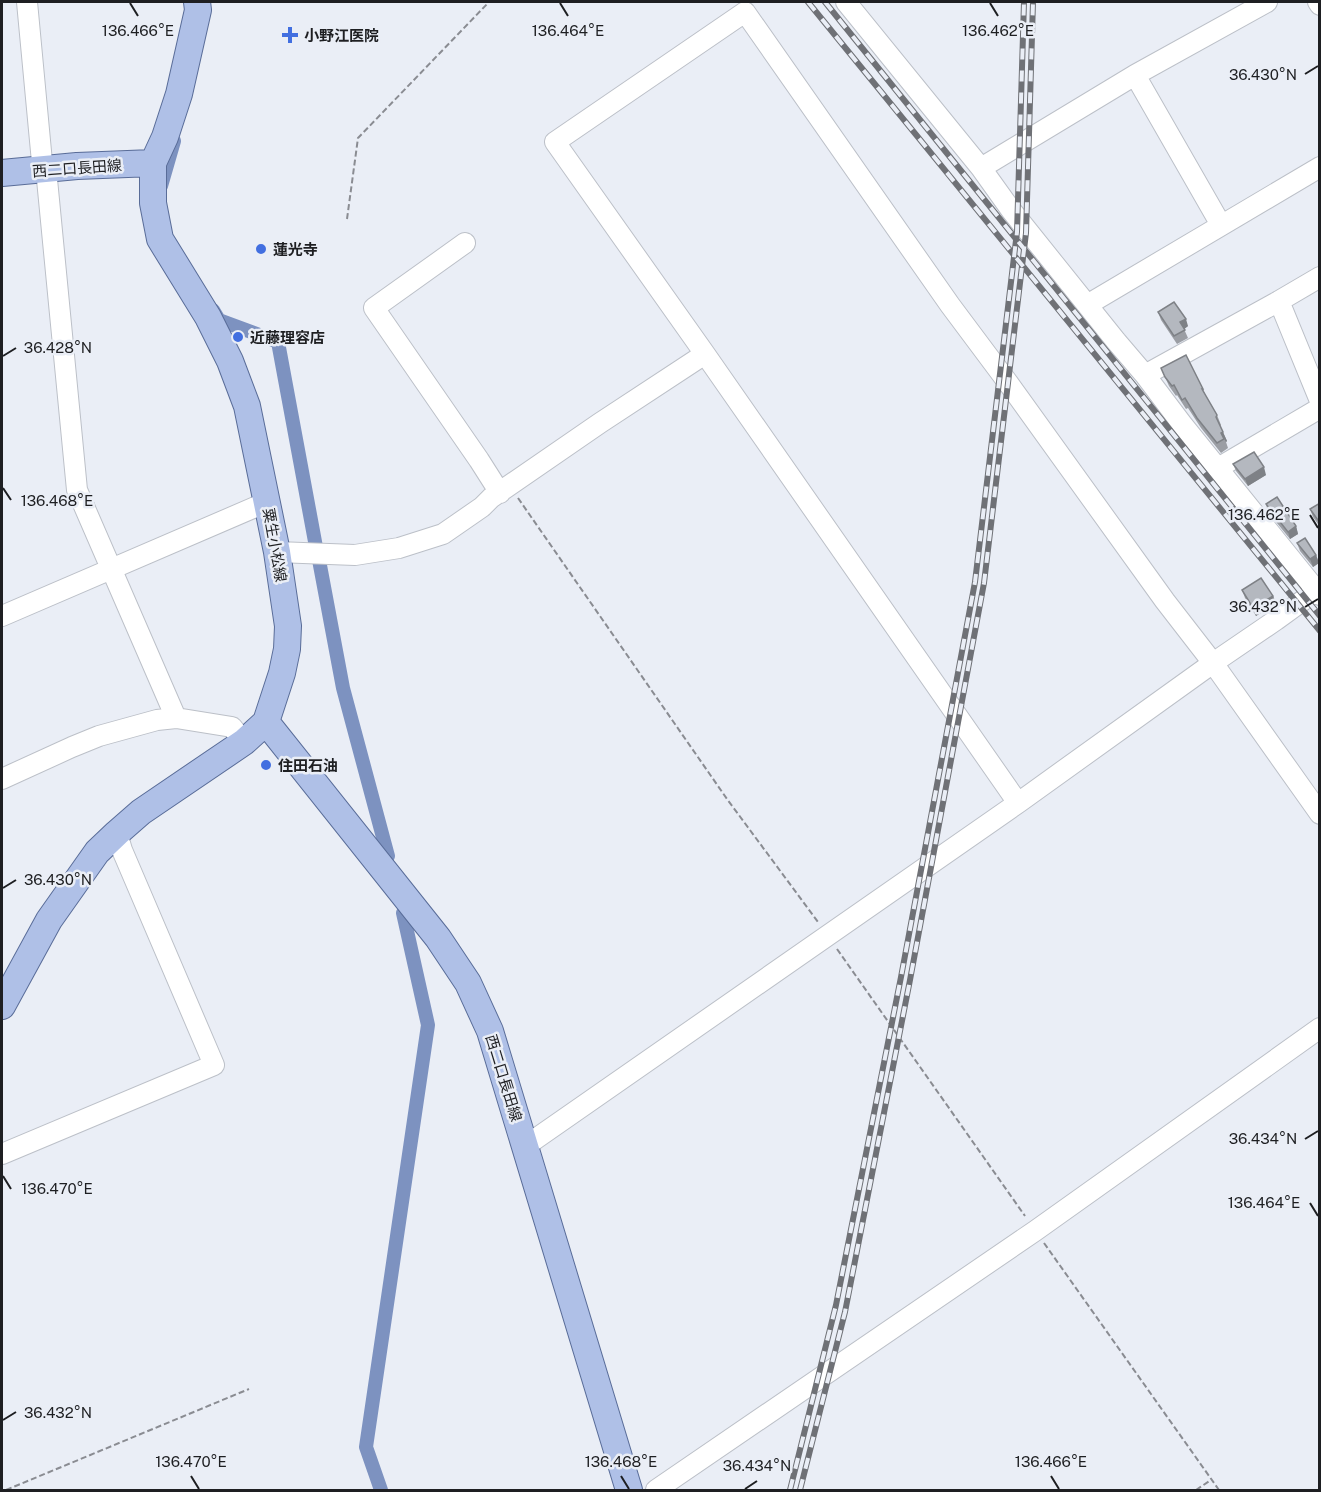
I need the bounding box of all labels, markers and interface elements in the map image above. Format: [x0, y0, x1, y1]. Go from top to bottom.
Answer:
text: 136.466°E [102, 22, 174, 39]
text: 136.464°E [532, 22, 604, 39]
text: 136.462°E [962, 22, 1034, 39]
marker: 小野江医院 [281, 26, 299, 44]
place label: 小野江医院 [304, 27, 379, 44]
text: 36.430°N [1229, 66, 1297, 83]
street label: 西二口長田線 [32, 156, 122, 180]
place label: 蓮光寺 [273, 241, 318, 258]
marker: 蓮光寺 [254, 242, 268, 256]
place label: 近藤理容店 [250, 329, 325, 346]
marker: 近藤理容店 [231, 330, 245, 344]
text: 36.428°N [24, 339, 92, 356]
text: 136.468°E [21, 492, 93, 509]
text: 136.462°E [1228, 506, 1300, 523]
street label: 粟生小松線 [260, 507, 290, 583]
text: 36.432°N [1229, 598, 1297, 615]
place label: 住田石油 [278, 757, 338, 774]
marker: 住田石油 [259, 758, 273, 772]
text: 36.430°N [24, 871, 92, 888]
street label: 西二口長田線 [483, 1032, 525, 1124]
text: 36.434°N [1229, 1130, 1297, 1147]
text: 136.470°E [21, 1180, 93, 1197]
text: 136.464°E [1228, 1194, 1300, 1211]
text: 36.432°N [24, 1404, 92, 1421]
text: 136.470°E [155, 1453, 227, 1470]
text: 136.468°E [585, 1453, 657, 1470]
text: 136.466°E [1015, 1453, 1087, 1470]
text: 36.434°N [723, 1457, 791, 1474]

